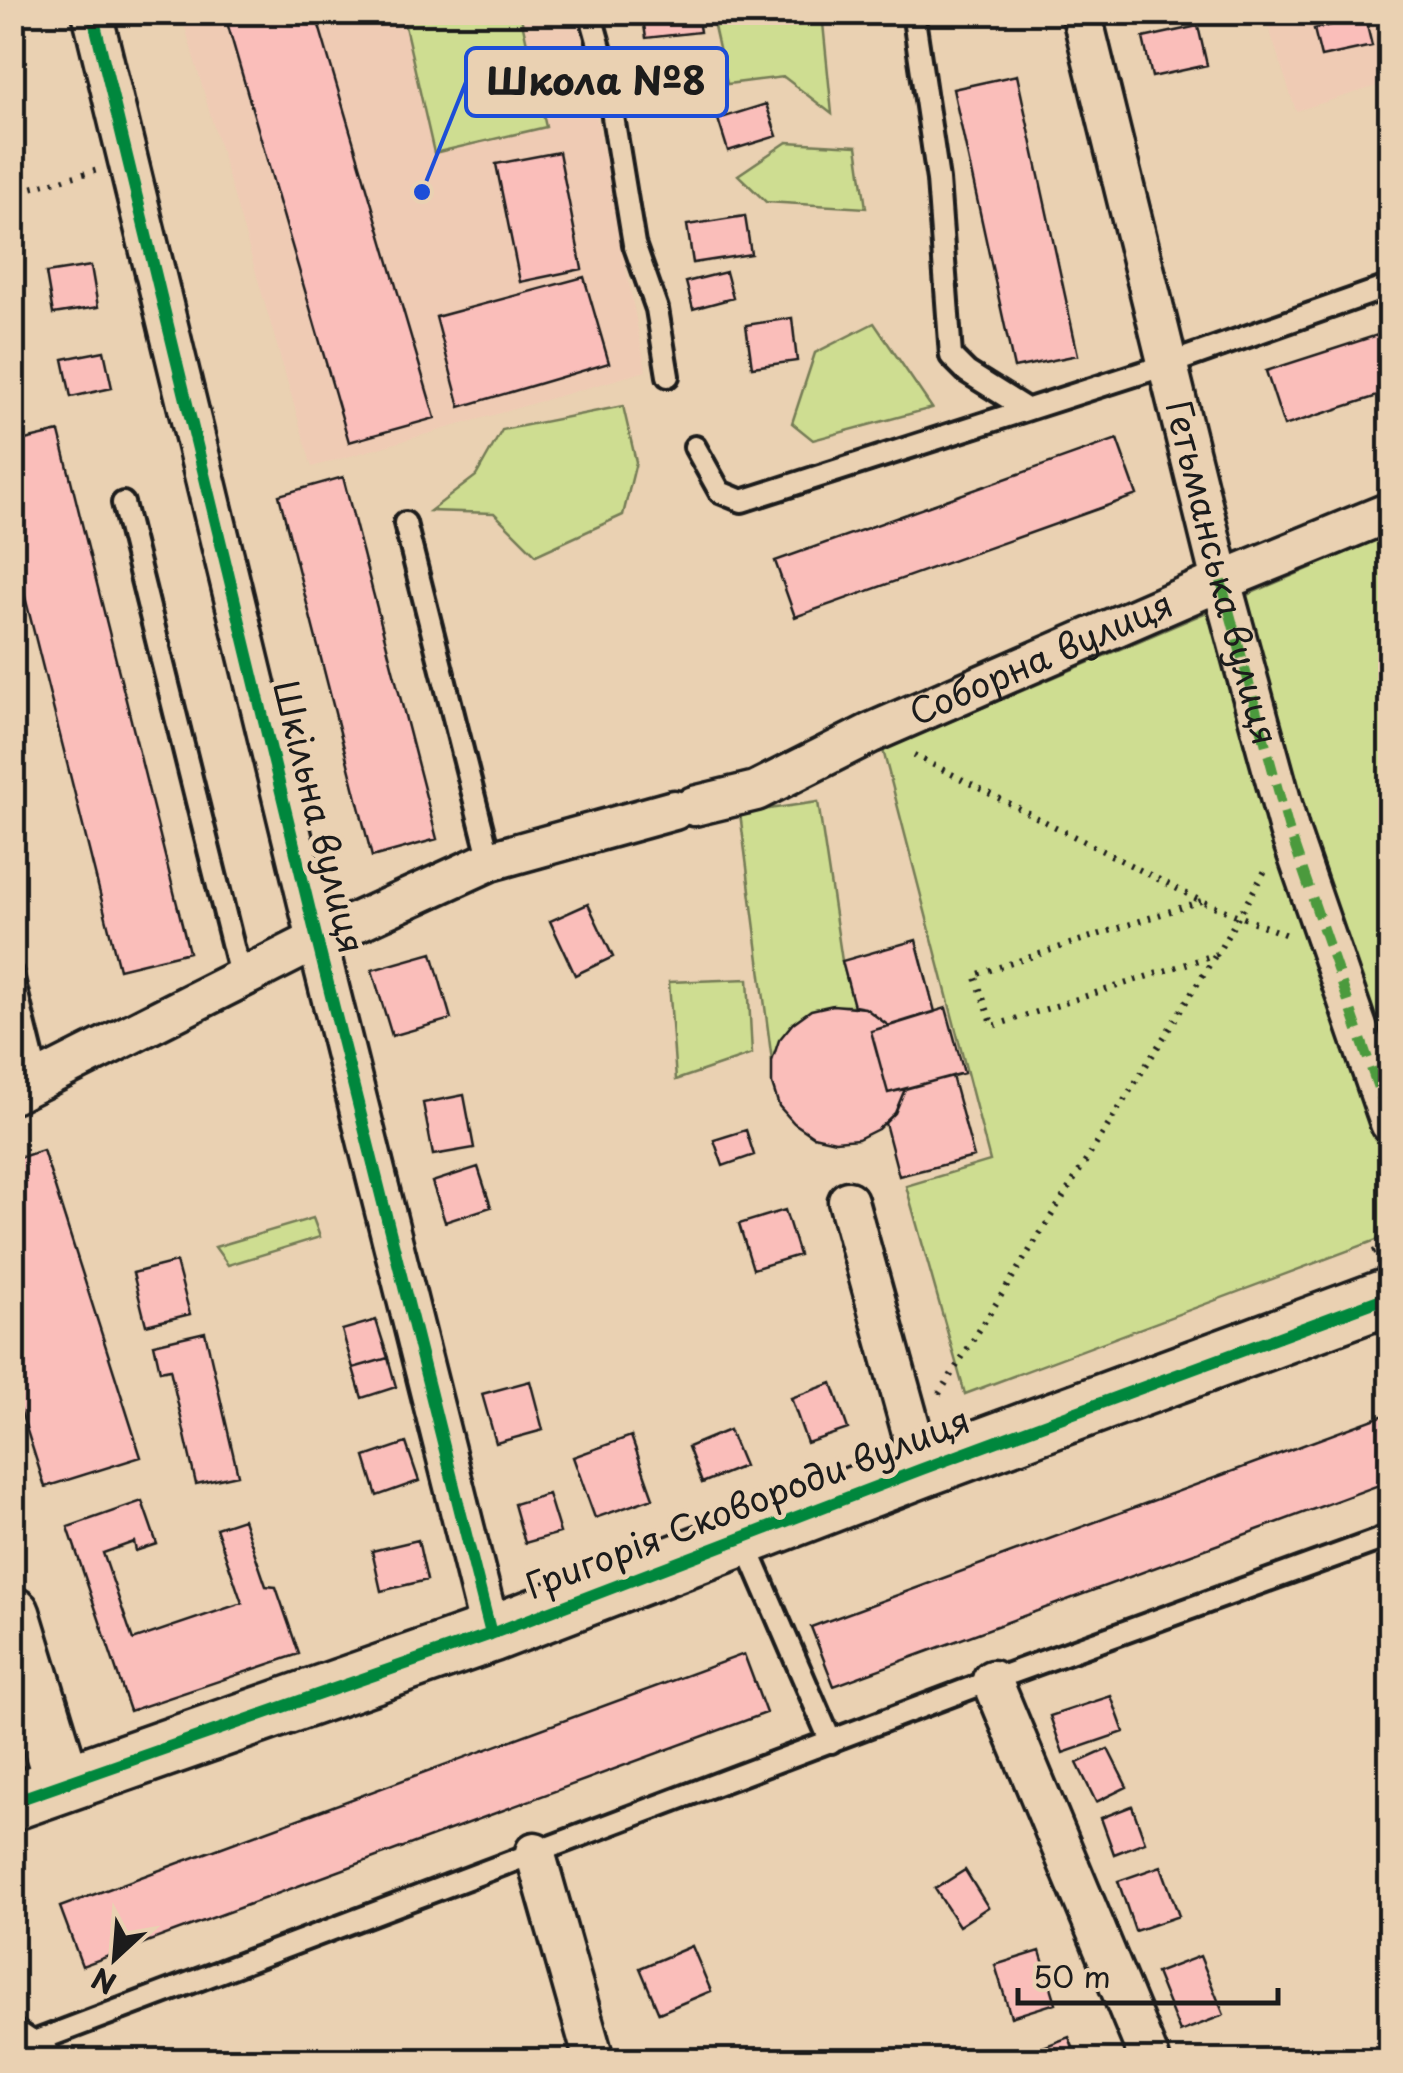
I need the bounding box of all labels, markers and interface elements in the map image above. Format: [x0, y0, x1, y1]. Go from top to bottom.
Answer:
callout: Школа №8 [466, 48, 727, 116]
text: Школа №8 [486, 51, 706, 108]
street label: Гетьманська вулиця [1153, 394, 1294, 750]
street label: Соборна вулиця [900, 576, 1180, 737]
street label: Шкільна вулиця [261, 674, 380, 958]
street label: Григорія Сковороди вулиця [517, 1392, 977, 1611]
north arrow [65, 1908, 165, 2008]
scale bar [1018, 1943, 1278, 2005]
text: 50 m [1033, 1953, 1111, 1998]
text: N [84, 1958, 123, 2006]

